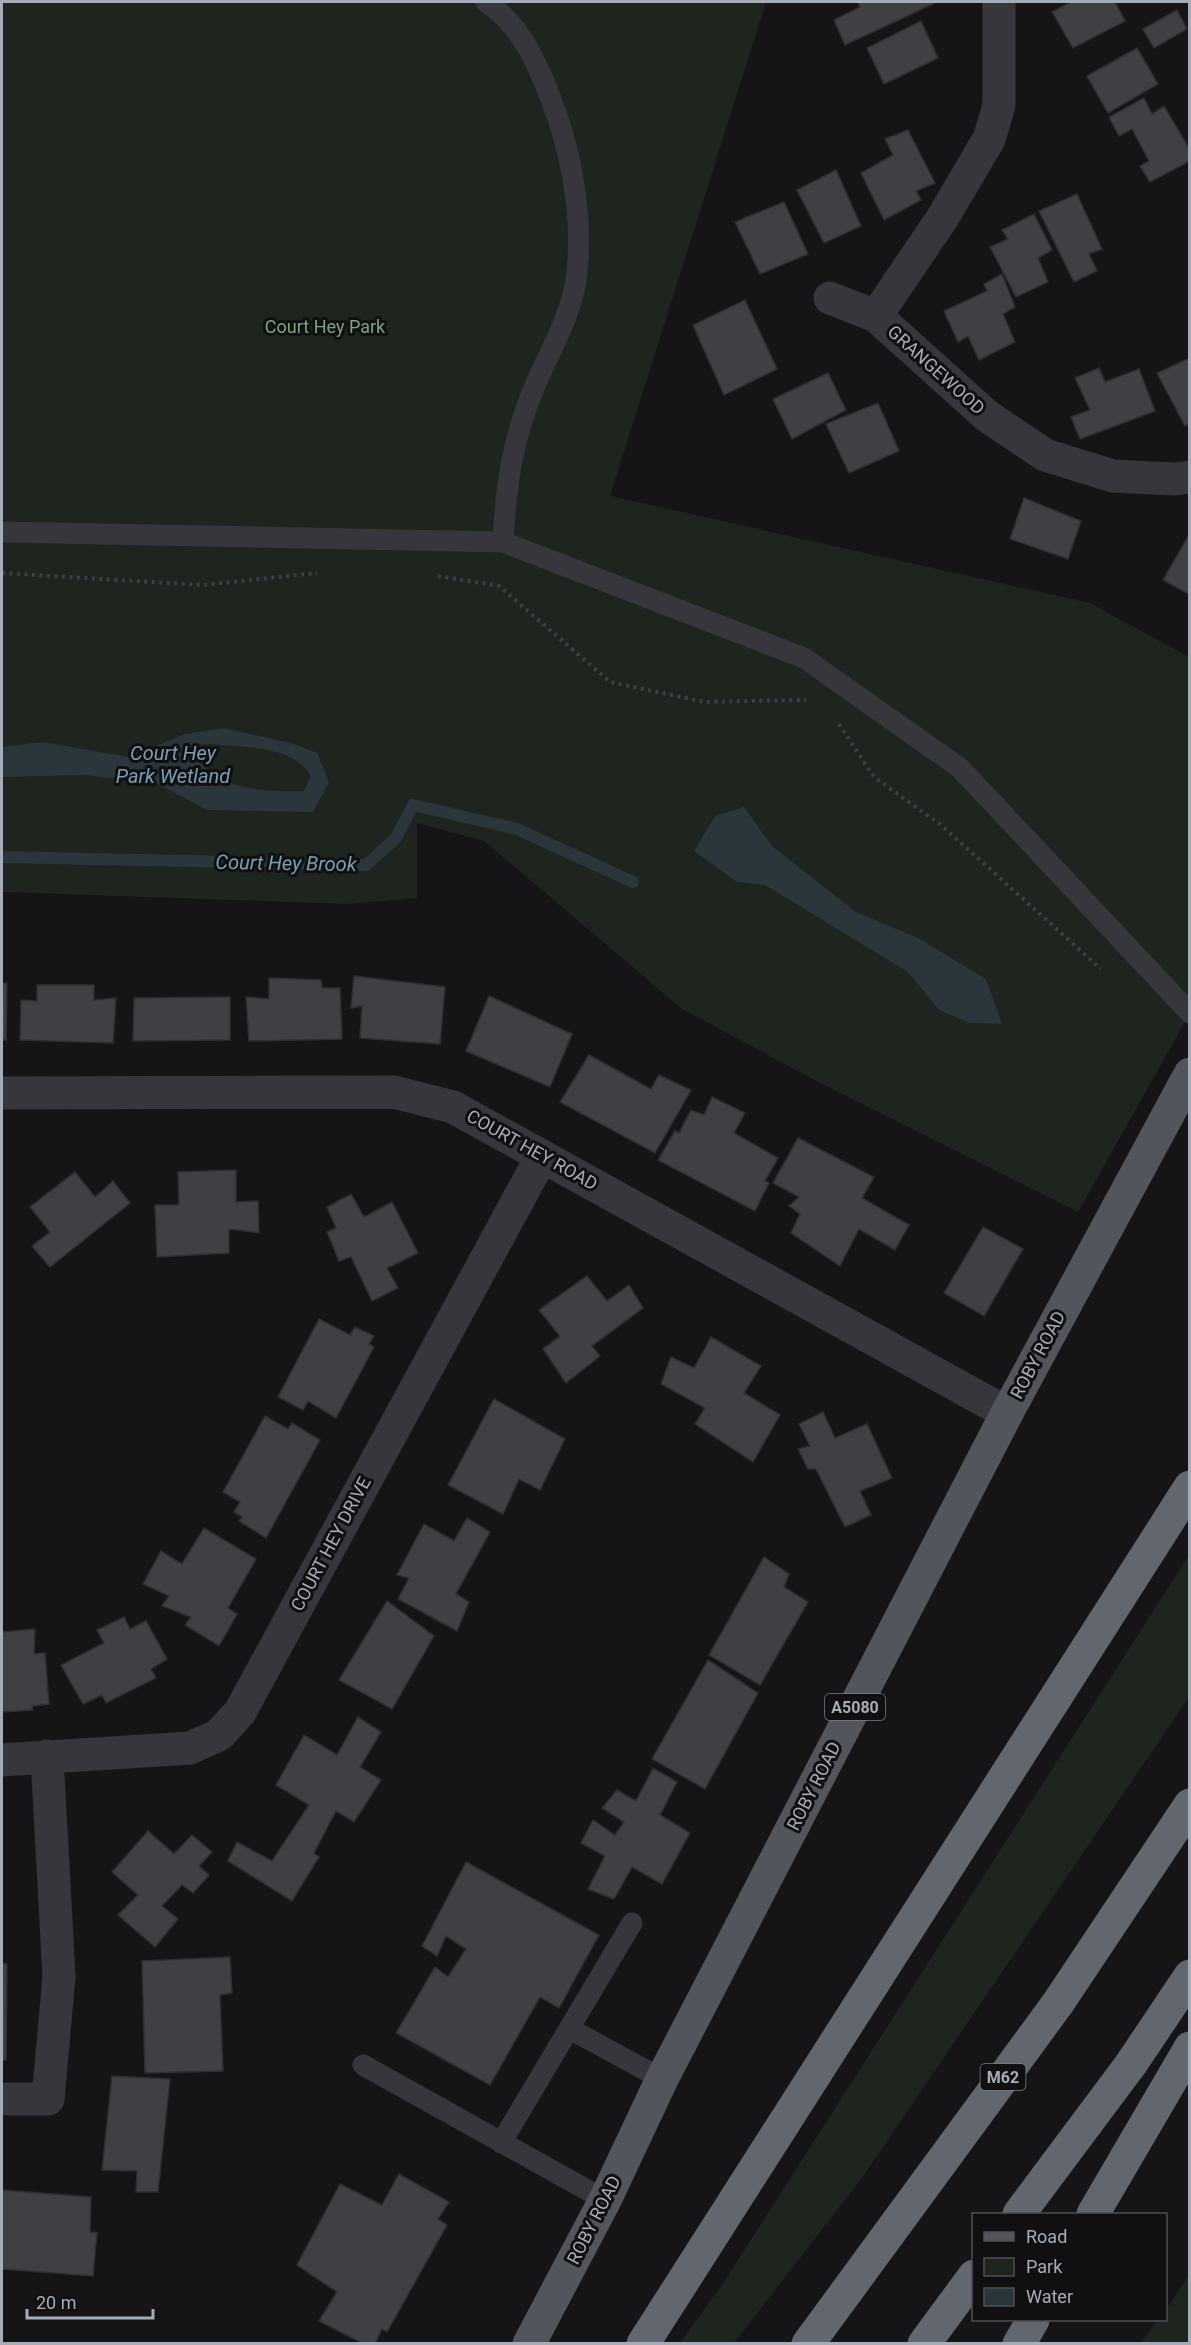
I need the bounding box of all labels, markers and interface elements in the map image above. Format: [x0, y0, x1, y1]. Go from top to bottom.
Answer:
park label: Court Hey Park [265, 316, 386, 337]
street label: GRANGEWOOD [884, 321, 989, 419]
water label: Court Hey Park Wetland [116, 741, 231, 788]
water label: Court Hey Brook [215, 850, 358, 876]
street label: COURT HEY ROAD [463, 1105, 601, 1194]
street label: ROBY ROAD [1006, 1307, 1069, 1402]
street label: COURT HEY DRIVE [286, 1473, 375, 1614]
road number: A5080 [825, 1694, 885, 1720]
street label: ROBY ROAD [782, 1738, 845, 1833]
road number: M62 [980, 2064, 1026, 2090]
street label: ROBY ROAD [562, 2172, 625, 2267]
legend [972, 2213, 1167, 2321]
text: Road [1026, 2226, 1067, 2247]
text: Park [1026, 2256, 1063, 2277]
scale bar [27, 2282, 153, 2320]
text: Water [1026, 2286, 1073, 2307]
text: 20 m [36, 2292, 76, 2313]

